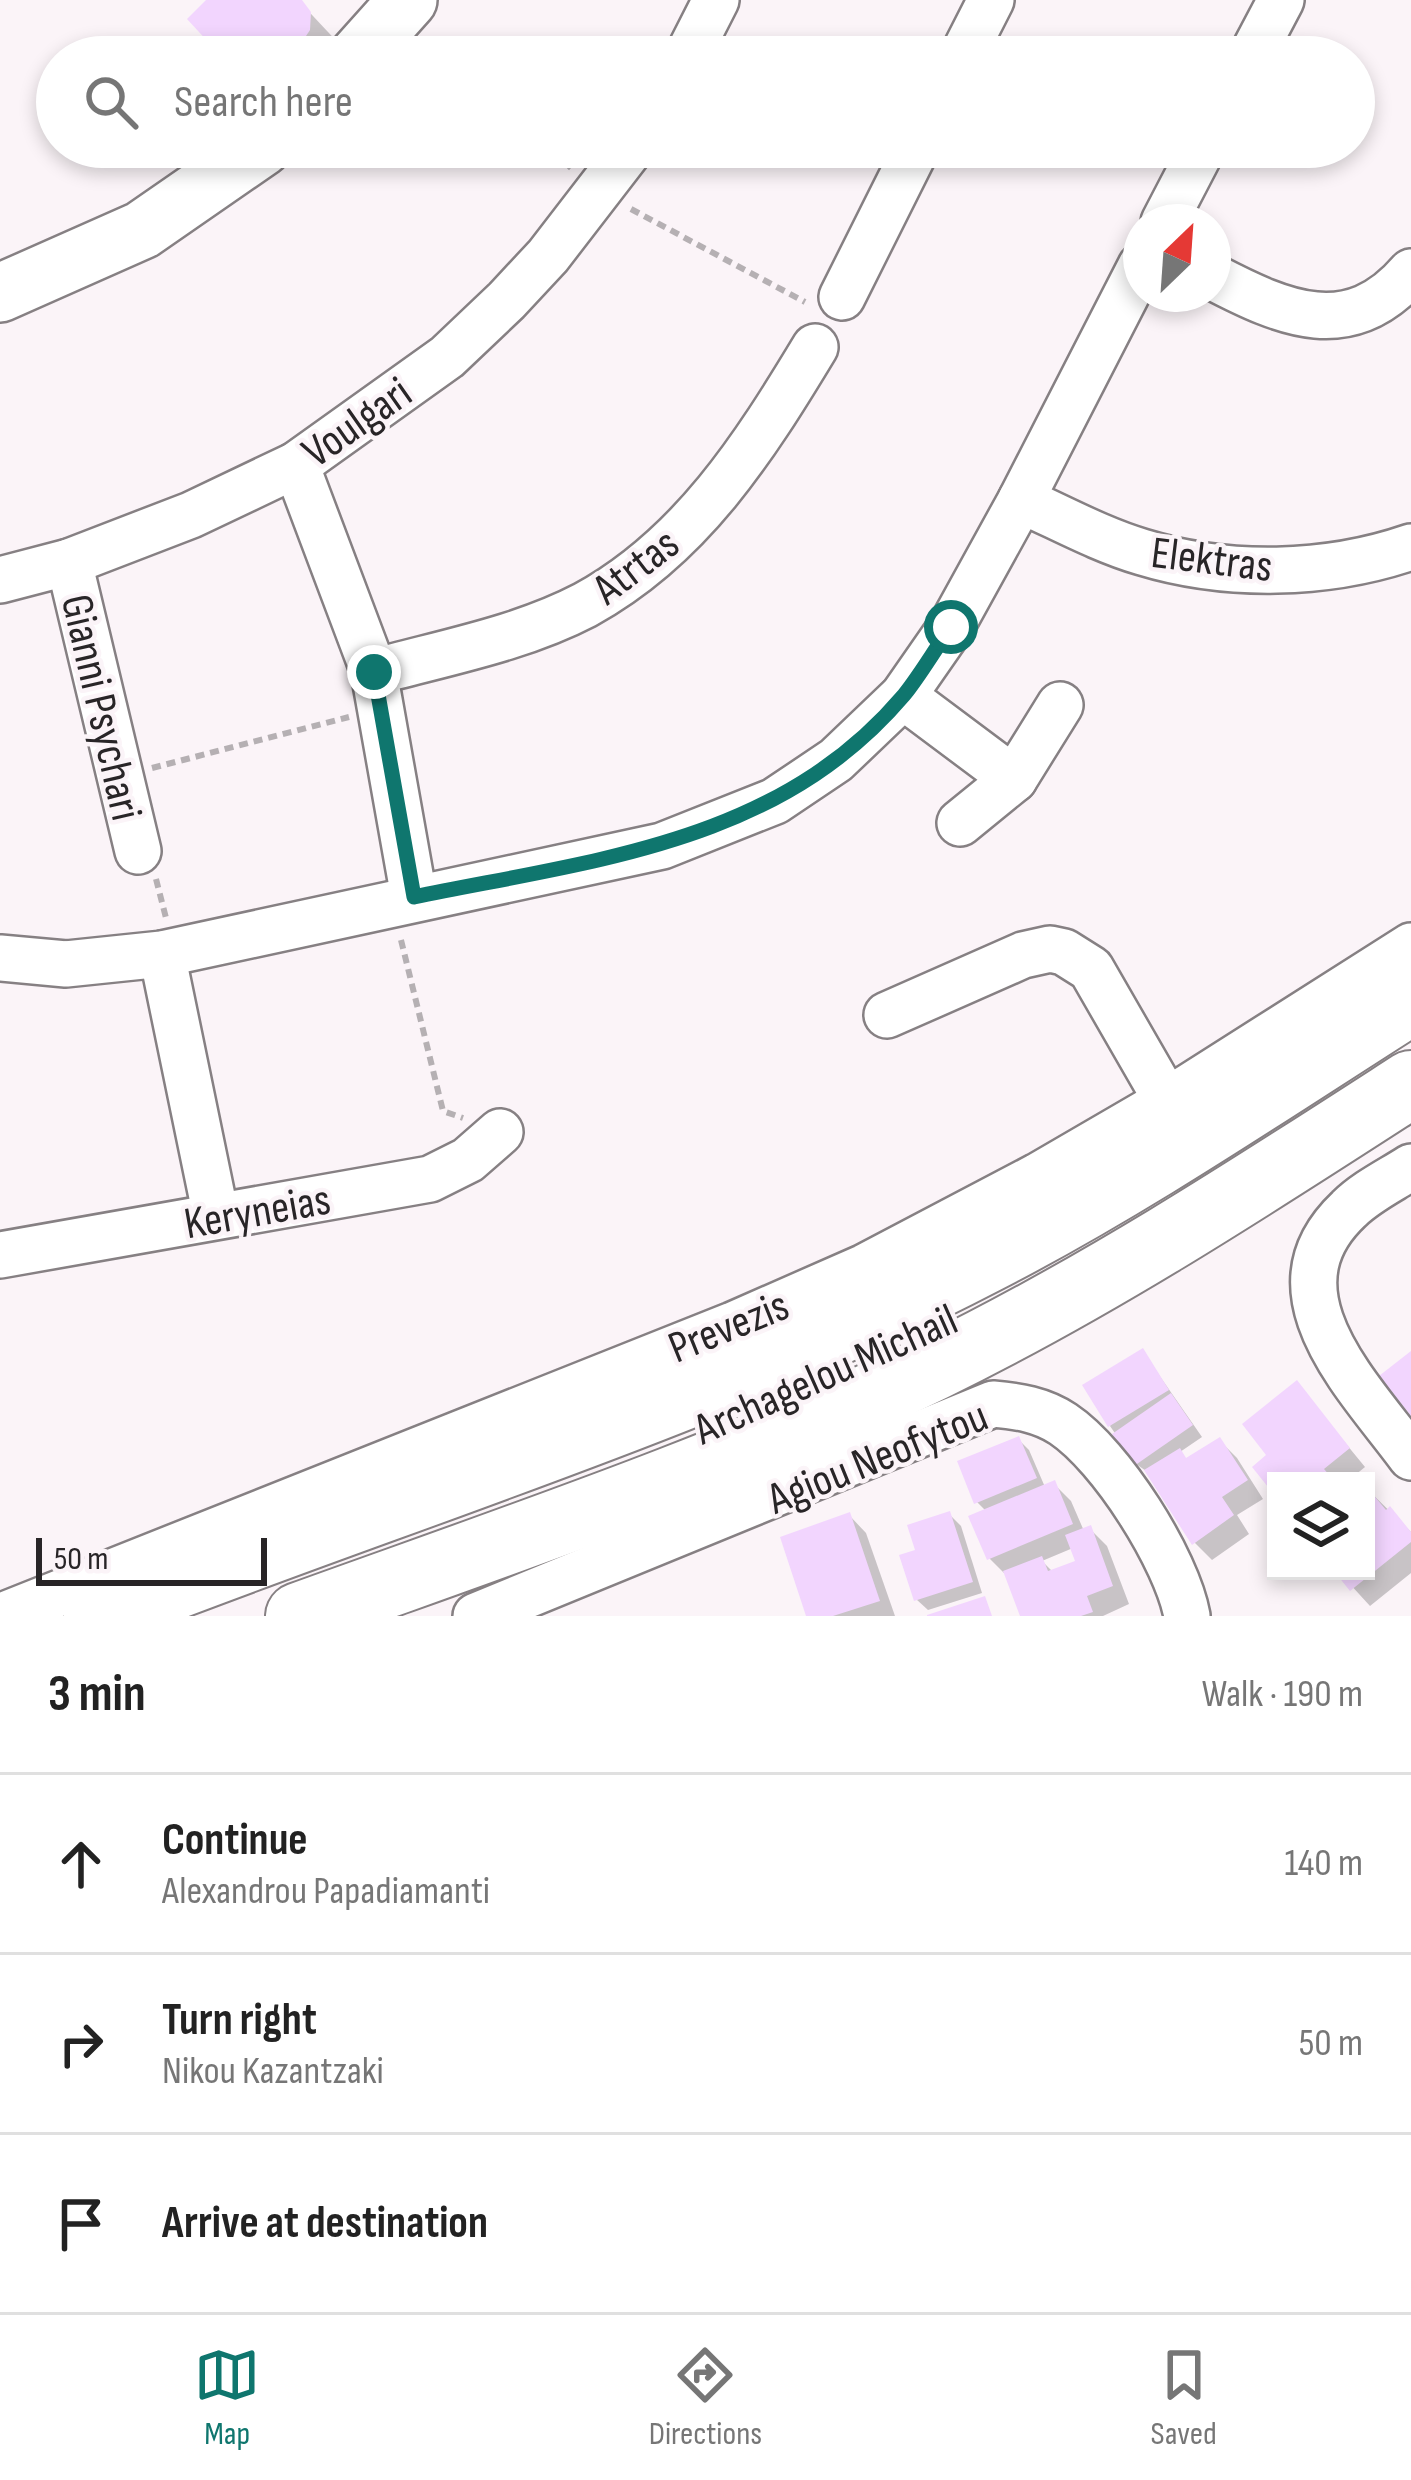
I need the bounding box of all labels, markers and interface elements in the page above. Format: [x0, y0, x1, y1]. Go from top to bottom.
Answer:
search box [36, 36, 1375, 168]
icon: search [78, 69, 144, 135]
text: Search here [174, 75, 353, 130]
north arrow [1123, 204, 1231, 312]
street label: Voulgari [292, 366, 423, 480]
street label: Atrtas [582, 517, 690, 618]
street label: Elektras [1148, 526, 1275, 595]
street label: Gianni Psychari [48, 589, 153, 826]
route start [924, 600, 978, 654]
route end [347, 645, 401, 699]
street label: Keryneias [180, 1173, 335, 1252]
street label: Prevezis [661, 1278, 797, 1376]
street label: Archagelou Michail [685, 1293, 966, 1458]
street label: Agiou Neofytou [759, 1389, 996, 1528]
map controls [1267, 1472, 1375, 1580]
button: layers [1267, 1472, 1375, 1580]
scale bar [36, 1532, 267, 1585]
text: 50 m [54, 1539, 108, 1579]
text: 3 min [48, 1664, 146, 1725]
text: Walk · 190 m [1202, 1671, 1363, 1718]
text: Continue [162, 1813, 308, 1868]
icon: ahead [48, 1831, 114, 1897]
text: 140 m [1284, 1840, 1363, 1887]
text: Alexandrou Papadiamanti [162, 1868, 490, 1915]
text: Turn right [162, 1993, 317, 2048]
icon: right [48, 2011, 114, 2077]
text: 50 m [1299, 2020, 1363, 2067]
text: Nikou Kazantzaki [162, 2048, 384, 2095]
icon: arrive [48, 2191, 114, 2257]
text: Arrive at destination [162, 2196, 488, 2251]
tab: Map [194, 2342, 260, 2454]
tab: Directions [649, 2342, 762, 2454]
tab: Saved [1151, 2342, 1217, 2454]

